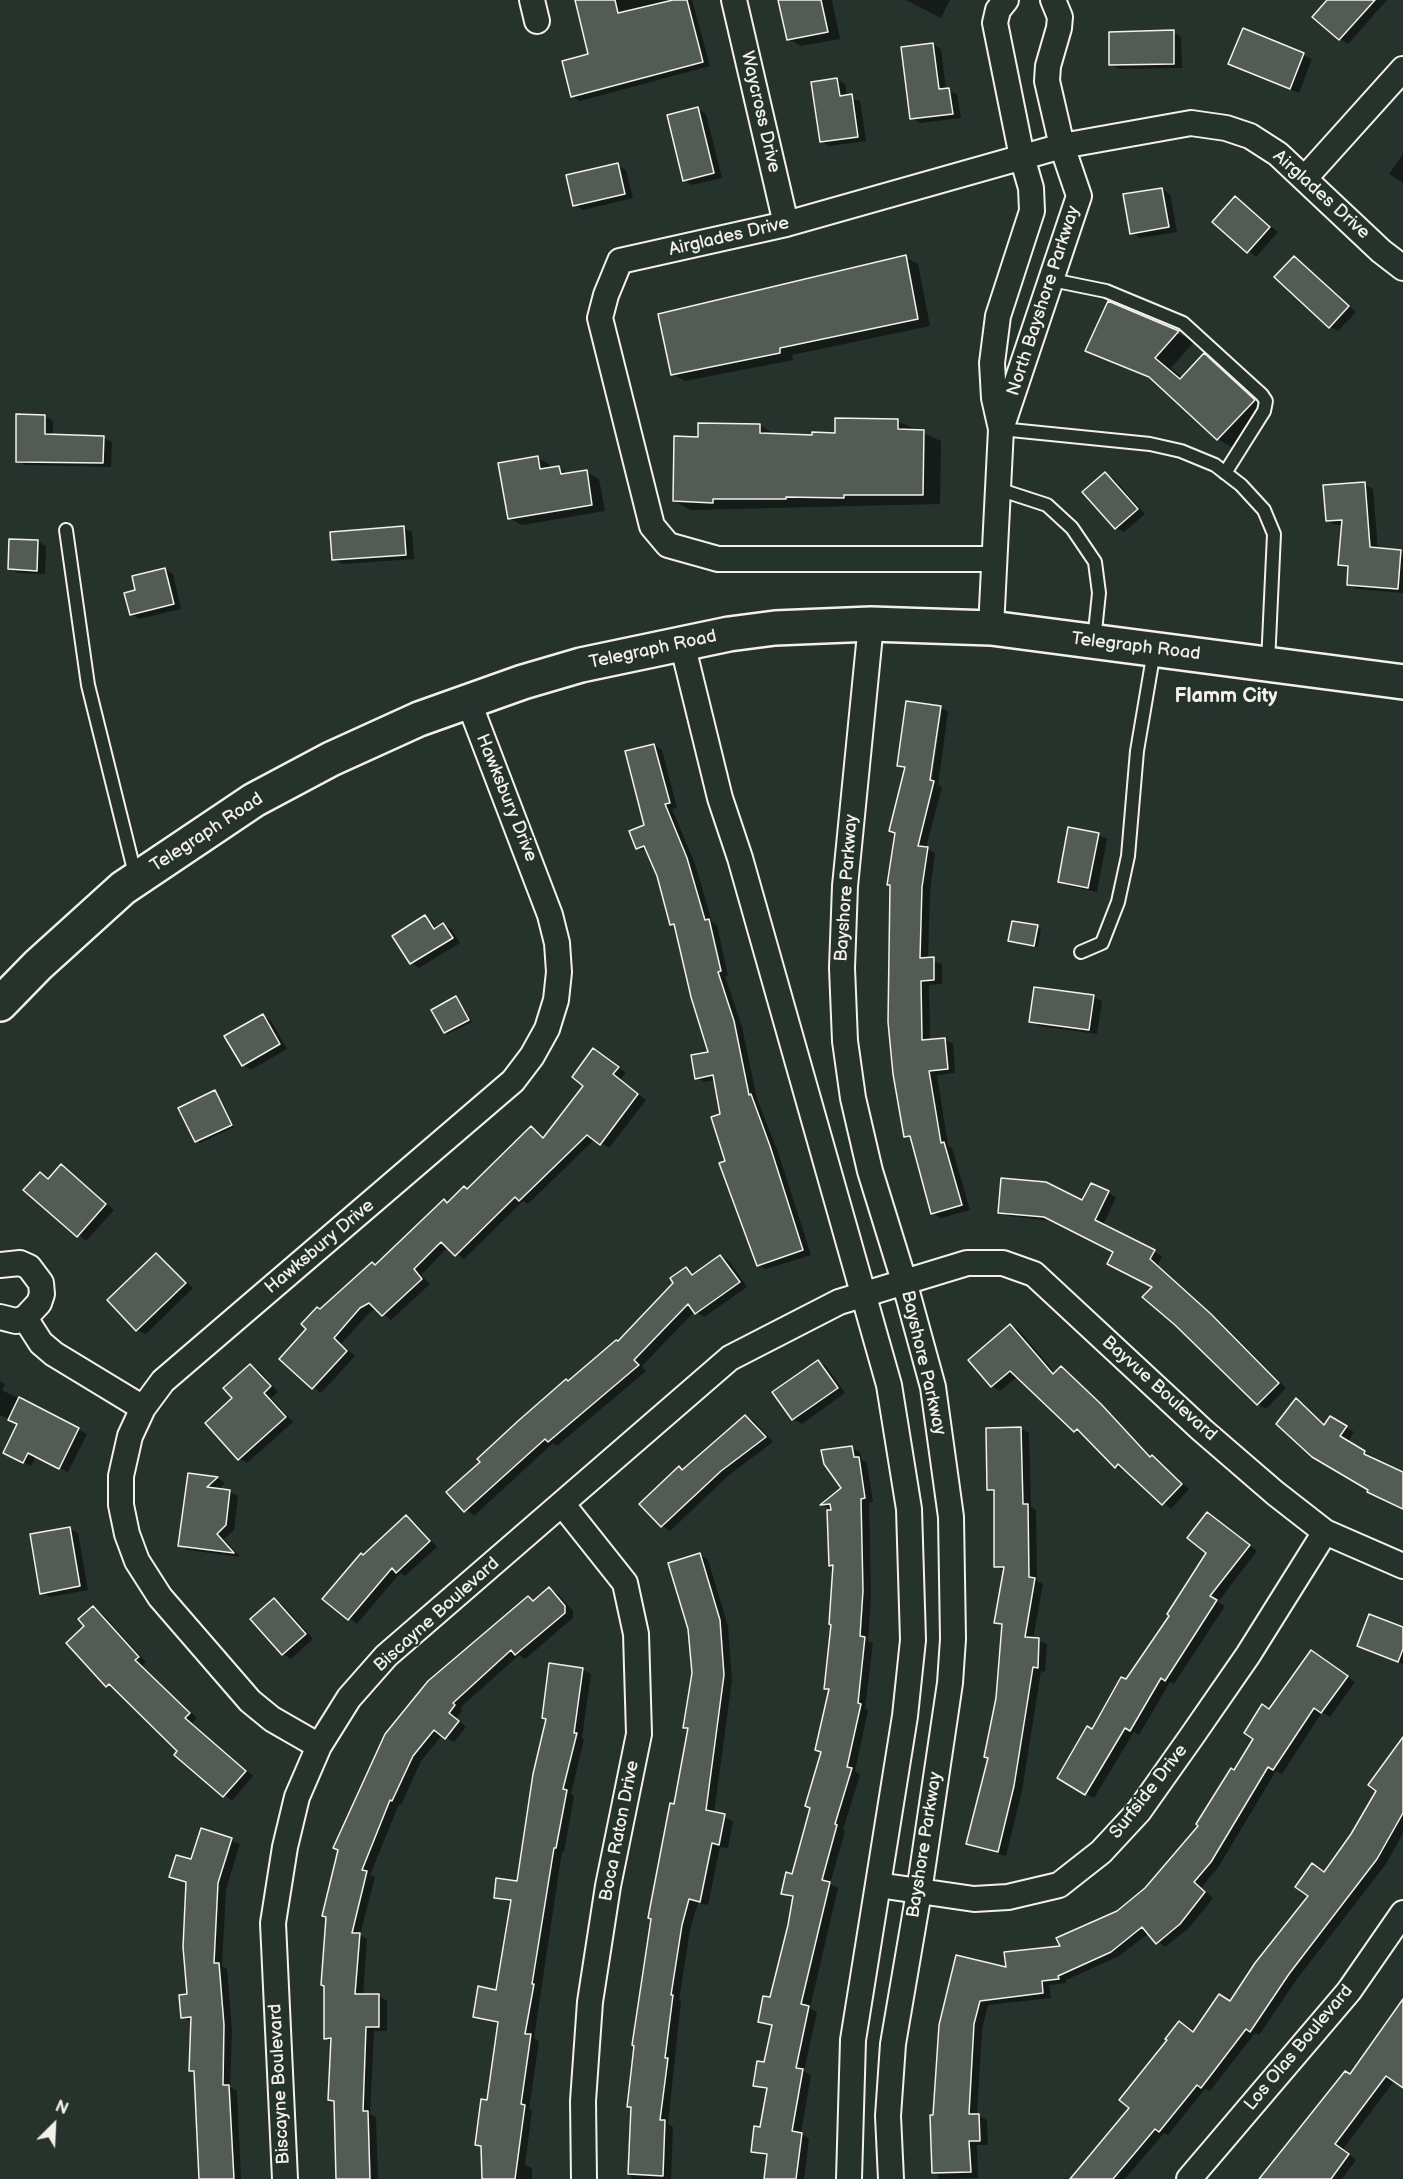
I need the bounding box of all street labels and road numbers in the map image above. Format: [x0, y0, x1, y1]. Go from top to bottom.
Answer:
street label: Waycross Drive [736, 49, 784, 175]
street label: Airglades Drive [1268, 146, 1374, 244]
street label: North Bayshore Parkway [1003, 203, 1085, 399]
street label: Airglades Drive [667, 213, 791, 261]
street label: Telegraph Road [587, 626, 719, 674]
street label: Telegraph Road [1070, 628, 1202, 666]
street label: Hawksbury Drive [471, 731, 541, 865]
street label: Telegraph Road [147, 789, 267, 877]
street label: Bayshore Parkway [831, 814, 863, 962]
street label: Hawksbury Drive [261, 1195, 379, 1299]
street label: Bayshore Parkway [896, 1289, 950, 1437]
street label: Bayvue Boulevard [1097, 1332, 1221, 1446]
street label: Biscayne Boulevard [370, 1553, 504, 1677]
street label: Surfside Drive [1105, 1741, 1193, 1843]
street label: Boca Raton Drive [596, 1759, 644, 1903]
street label: Bayshore Parkway [903, 1770, 947, 1920]
street label: Los Olas Boulevard [1240, 1981, 1358, 2115]
street label: Biscayne Boulevard [265, 2003, 295, 2165]

